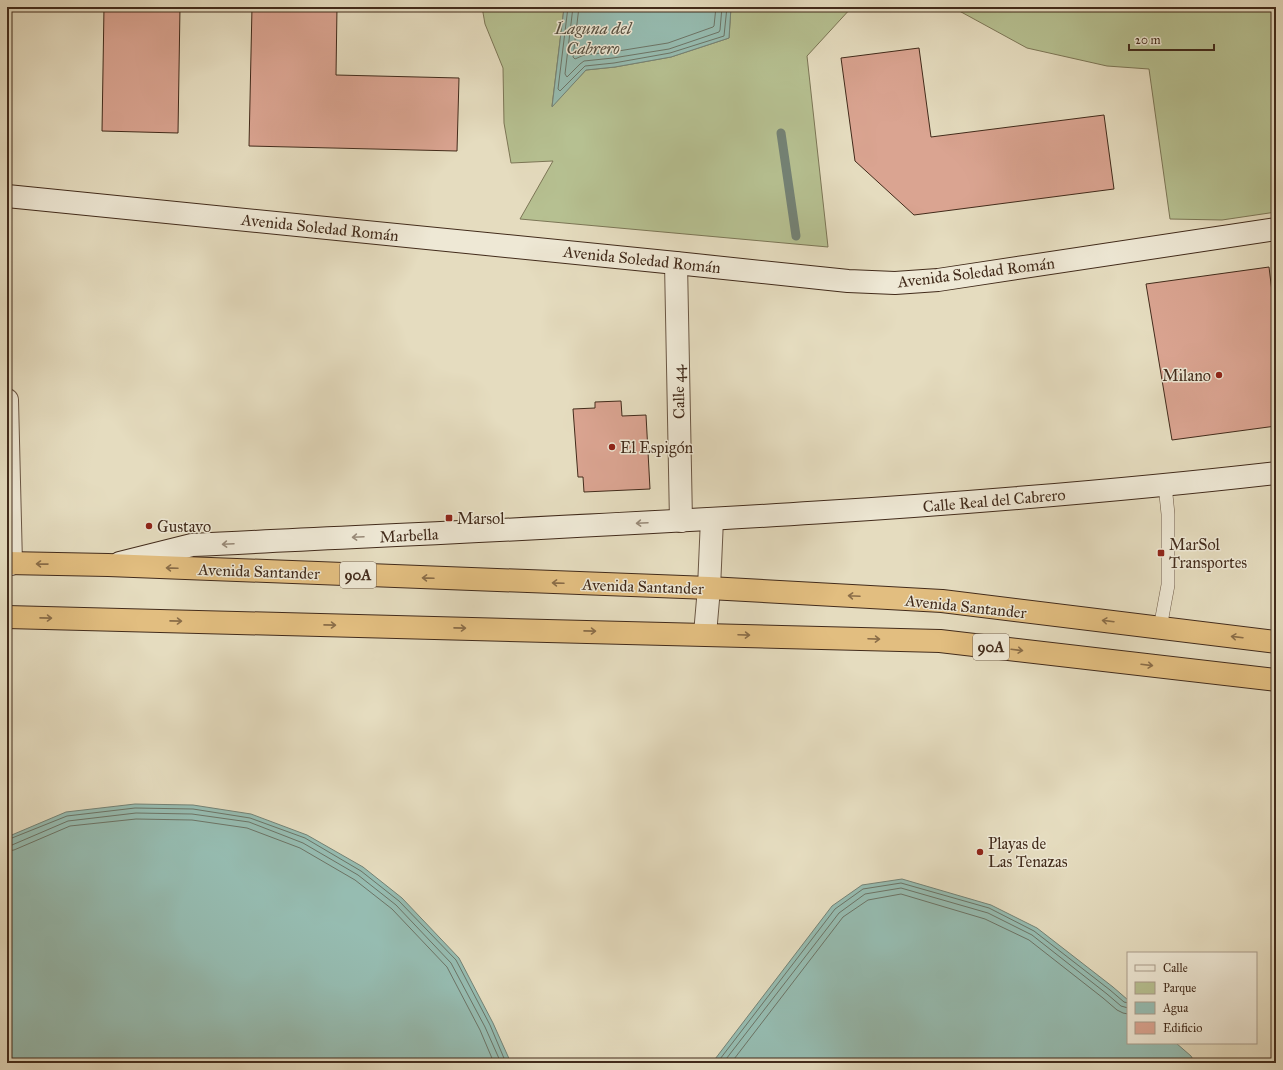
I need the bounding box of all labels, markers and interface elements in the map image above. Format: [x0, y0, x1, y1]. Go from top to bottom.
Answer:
water label: Laguna del Cabrero [554, 18, 633, 59]
scale bar [1129, 26, 1214, 52]
text: 20 m [1135, 33, 1161, 47]
street label: Avenida Soledad Román [239, 210, 400, 245]
street label: Avenida Soledad Román [561, 242, 722, 277]
street label: Avenida Soledad Román [895, 253, 1056, 292]
street label: Calle 44 [669, 364, 688, 419]
place label: Milano [1162, 366, 1211, 385]
marker: Milano [1214, 370, 1224, 380]
place label: El Espigón [620, 438, 694, 458]
marker: El Espigón [607, 442, 617, 452]
street label: Calle Real del Cabrero [922, 485, 1066, 516]
place label: Marsol [457, 509, 505, 528]
marker: Marsol [444, 513, 454, 523]
place label: Gustavo [157, 517, 211, 536]
one-way arrow [636, 519, 649, 527]
marker: Gustavo [144, 521, 154, 531]
street label: Marbella [379, 524, 439, 547]
one-way arrow [352, 534, 365, 541]
place label: MarSol Transportes [1169, 535, 1247, 572]
one-way arrow [222, 540, 235, 547]
marker: MarSol Transportes [1156, 548, 1166, 558]
one-way arrow [36, 560, 49, 568]
street label: Avenida Santander [197, 560, 320, 583]
road number: 90A [340, 562, 376, 588]
one-way arrow [166, 564, 179, 572]
one-way arrow [422, 574, 435, 581]
street label: Avenida Santander [581, 575, 704, 598]
one-way arrow [552, 579, 565, 586]
street label: Avenida Santander [903, 591, 1028, 622]
one-way arrow [848, 593, 861, 600]
one-way arrow [39, 614, 52, 622]
one-way arrow [169, 617, 182, 625]
one-way arrow [1102, 617, 1115, 625]
one-way arrow [323, 621, 336, 629]
one-way arrow [453, 624, 466, 632]
one-way arrow [583, 627, 596, 635]
one-way arrow [737, 631, 750, 639]
one-way arrow [1231, 633, 1244, 641]
road number: 90A [973, 634, 1009, 660]
one-way arrow [867, 635, 880, 643]
one-way arrow [1010, 646, 1023, 653]
one-way arrow [1140, 661, 1153, 668]
place label: Playas de Las Tenazas [988, 834, 1068, 871]
marker: Playas de Las Tenazas [975, 847, 985, 857]
legend [1127, 952, 1257, 1044]
text: Calle [1163, 961, 1188, 975]
text: Parque [1163, 981, 1196, 996]
text: Agua [1162, 1001, 1189, 1016]
text: Edificio [1163, 1021, 1202, 1035]

